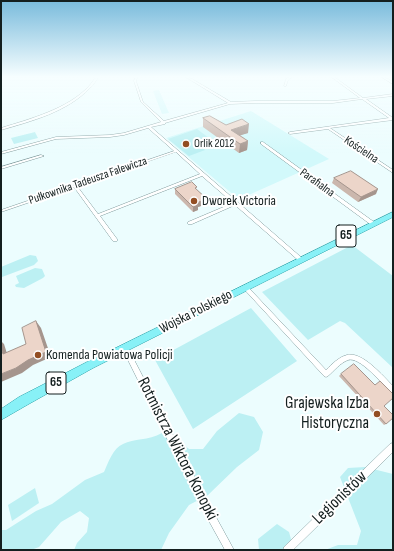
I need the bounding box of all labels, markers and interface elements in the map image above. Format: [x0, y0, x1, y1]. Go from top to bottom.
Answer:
street label: Kościelna [341, 133, 381, 167]
place label: Orlik 2012 [194, 137, 234, 151]
marker: Orlik 2012 [181, 139, 191, 149]
street label: Pułkownika Tadeusza Falewicza [27, 154, 149, 208]
street label: Parafialna [297, 166, 337, 200]
place label: Dworek Victoria [202, 193, 276, 209]
marker: Dworek Victoria [189, 196, 199, 206]
road number: 65 [336, 225, 356, 247]
street label: Wojska Polskiego [157, 286, 235, 338]
place label: Komenda Powiatowa Policji [46, 347, 173, 363]
marker: Komenda Powiatowa Policji [33, 350, 43, 360]
road number: 65 [46, 372, 66, 394]
street label: Rotmistrza Wiktora Konopki [132, 374, 222, 524]
place label: Grajewska Izba Historyczna [285, 394, 369, 434]
marker: Grajewska Izba Historyczna [372, 409, 382, 419]
street label: Legionistów [308, 467, 372, 529]

